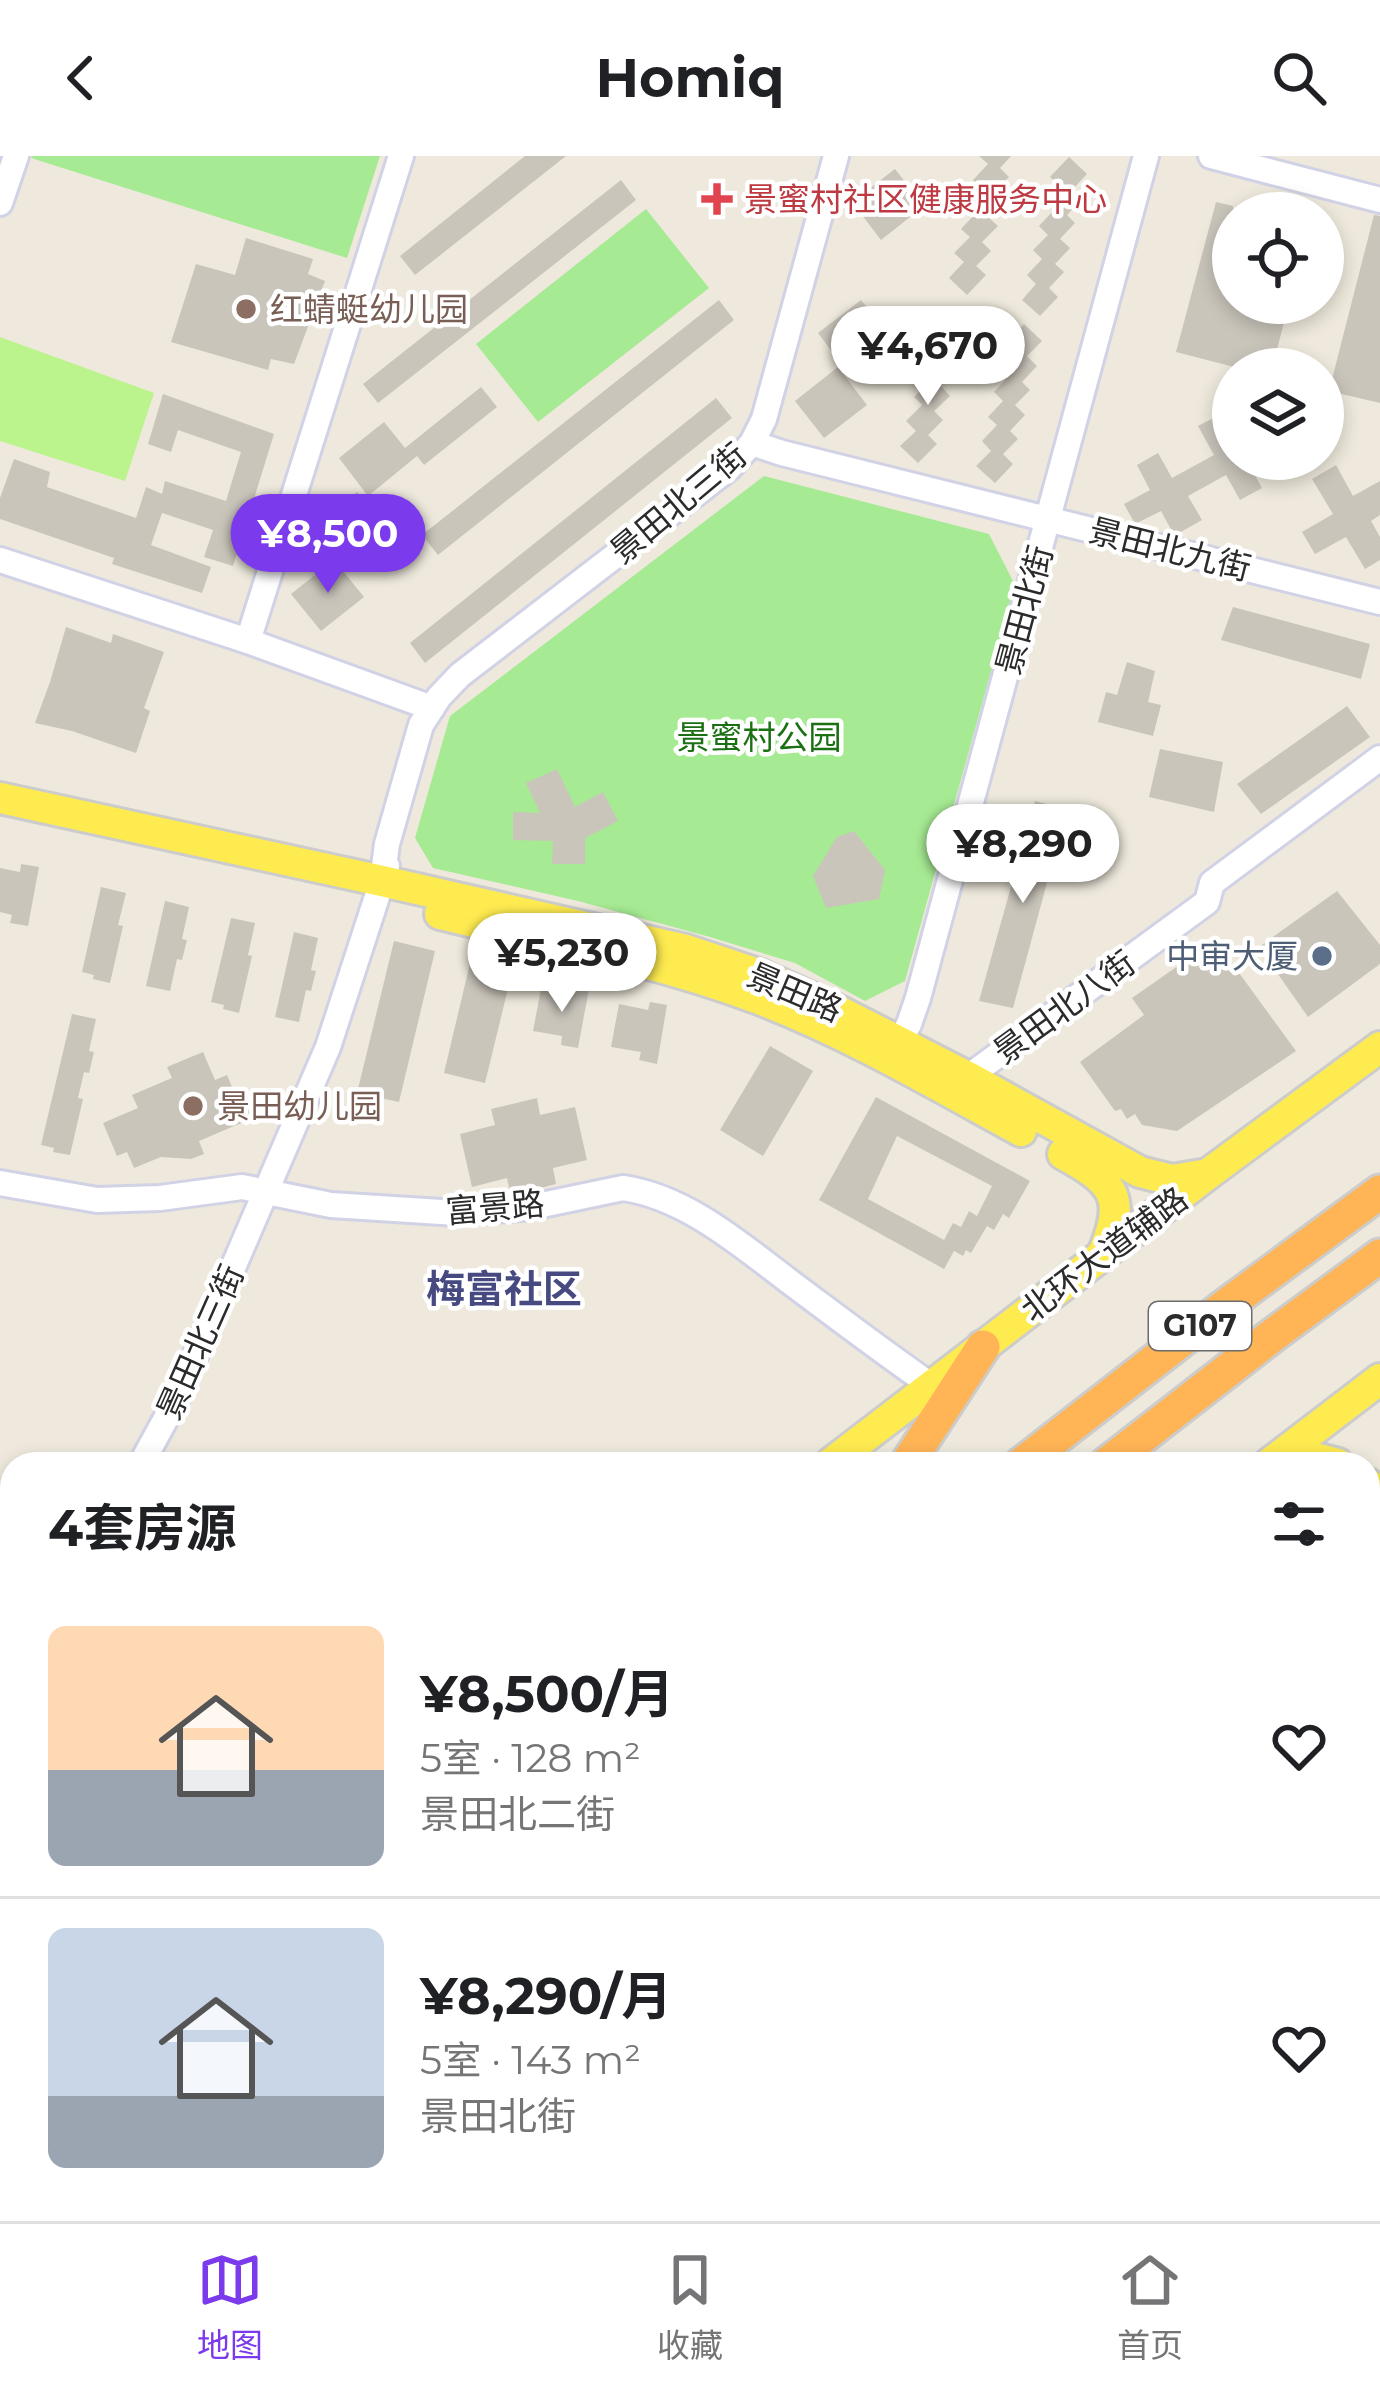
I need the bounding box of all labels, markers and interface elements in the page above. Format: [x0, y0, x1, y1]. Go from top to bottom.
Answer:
icon: back [48, 45, 114, 111]
text: Homiq [595, 45, 785, 111]
icon: search [1266, 45, 1332, 111]
place label: 景蜜村社区健康服务中心 [744, 179, 1107, 219]
marker: 景蜜村社区健康服务中心 [701, 183, 733, 215]
map controls [1212, 192, 1344, 480]
button: locate [1212, 192, 1344, 324]
place label: 红蜻蜓幼儿园 [270, 289, 468, 329]
marker: 红蜻蜓幼儿园 [233, 296, 259, 322]
pin: ¥4,670 [830, 306, 1026, 408]
text: ¥4,670 [858, 321, 998, 369]
button: layers [1212, 348, 1344, 480]
street label: 景田北三街 [602, 435, 754, 571]
pin: ¥8,500 [230, 494, 426, 596]
text: ¥8,500 [258, 509, 398, 557]
street label: 景田北九街 [1085, 510, 1255, 588]
street label: 景田北街 [988, 541, 1060, 679]
park label: 景蜜村公园 [677, 717, 842, 757]
pin: ¥8,290 [925, 804, 1121, 906]
text: ¥8,290 [953, 819, 1093, 867]
pin: ¥5,230 [464, 913, 660, 1015]
text: ¥5,230 [494, 928, 630, 976]
place label: 中审大厦 [1166, 936, 1298, 976]
street label: 景田北八街 [986, 942, 1142, 1072]
marker: 中审大厦 [1309, 943, 1335, 969]
street label: 景田路 [742, 954, 848, 1030]
place label: 景田幼儿园 [217, 1086, 382, 1126]
marker: 景田幼儿园 [180, 1093, 206, 1119]
street label: 北环大道辅路 [1013, 1178, 1195, 1330]
street label: 富景路 [444, 1183, 546, 1231]
street label: 景田北三街 [148, 1258, 252, 1426]
district label: 梅富社区 [426, 1265, 582, 1313]
road number: G107 [1149, 1302, 1251, 1350]
icon: filters [1266, 1491, 1332, 1557]
text: 4套房源 [48, 1497, 236, 1559]
text: ¥8,500/月 [420, 1663, 674, 1725]
icon: home [144, 1674, 288, 1818]
icon: heart [1266, 1713, 1332, 1779]
text: 5室 · 128 m² [420, 1734, 641, 1782]
text: 景田北二街 [420, 1790, 615, 1838]
text: ¥8,290/月 [420, 1965, 672, 2027]
icon: home [144, 1976, 288, 2120]
icon: heart [1266, 2015, 1332, 2081]
text: 5室 · 143 m² [420, 2036, 641, 2084]
text: 景田北街 [420, 2092, 576, 2140]
tab: 地图 [197, 2247, 263, 2367]
tab: 收藏 [657, 2247, 723, 2367]
tab: 首页 [1117, 2247, 1183, 2367]

